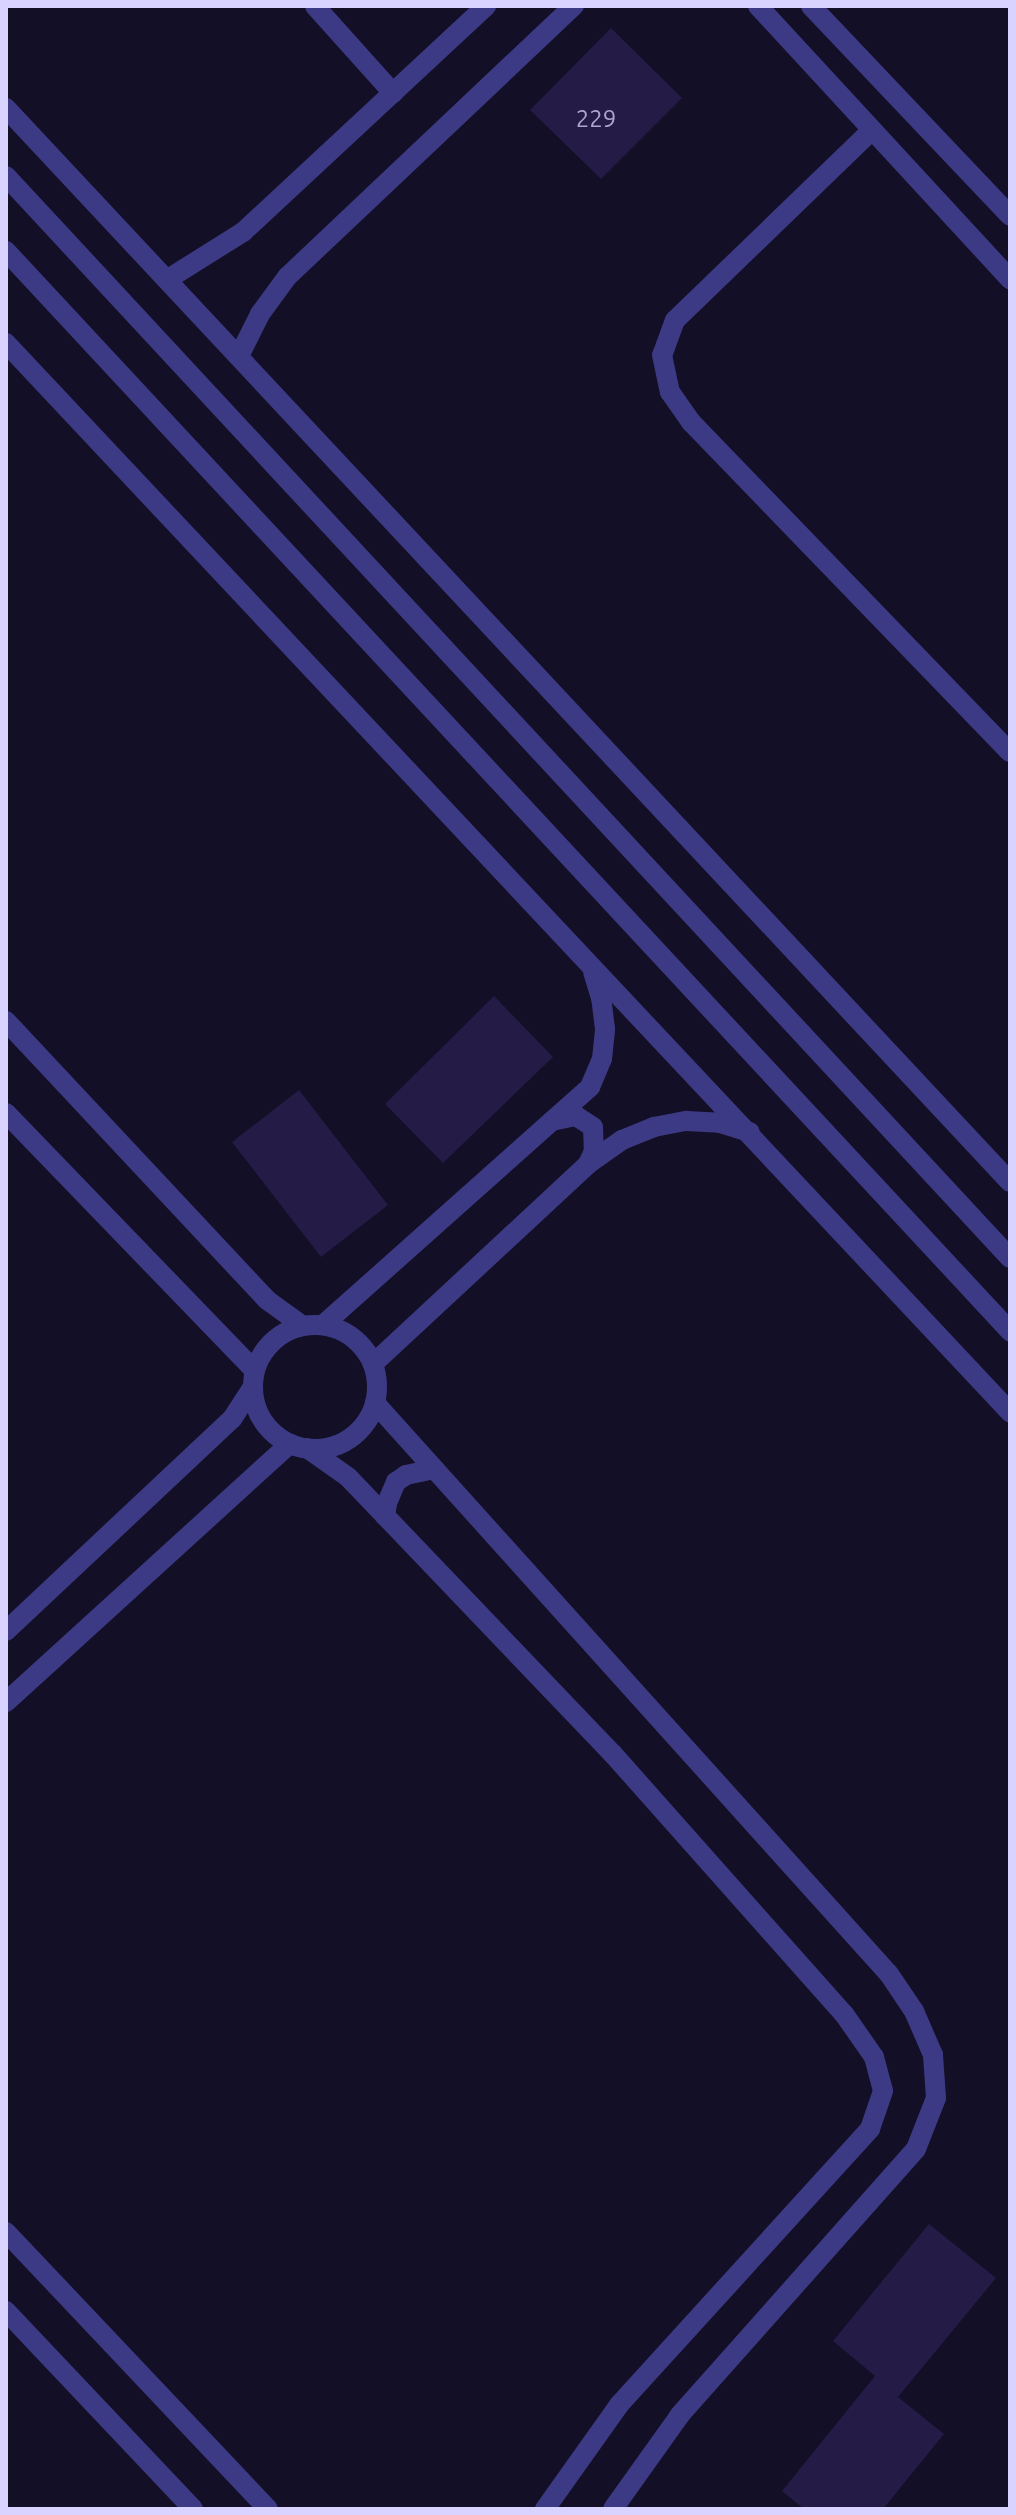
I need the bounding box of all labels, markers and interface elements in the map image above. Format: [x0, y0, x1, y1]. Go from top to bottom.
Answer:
house number: 229 [576, 105, 616, 133]

